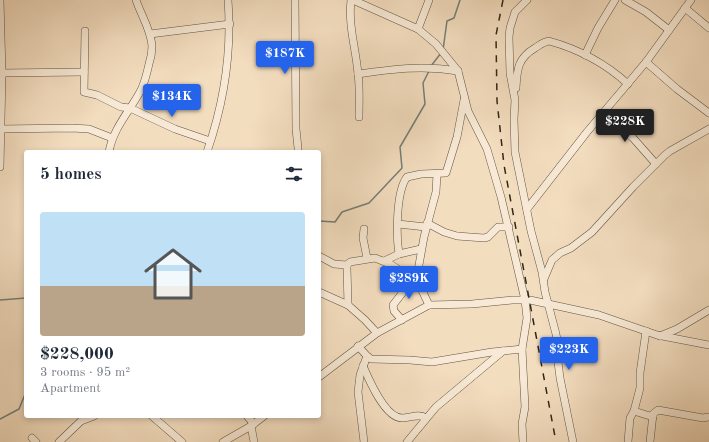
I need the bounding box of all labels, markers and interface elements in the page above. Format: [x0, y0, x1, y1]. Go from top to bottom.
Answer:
pin: $187K [257, 41, 313, 75]
text: $187K [265, 47, 305, 60]
pin: $134K [144, 84, 200, 118]
text: $134K [152, 90, 192, 103]
pin: $228K [597, 109, 653, 143]
text: $228K [605, 115, 645, 128]
icon: filters [283, 163, 305, 185]
text: 5 homes [40, 166, 102, 183]
icon: home [137, 238, 209, 310]
pin: $289K [381, 266, 437, 300]
text: $289K [389, 272, 429, 285]
pin: $223K [541, 337, 597, 371]
text: $223K [549, 343, 589, 356]
text: $228,000 [40, 346, 114, 363]
text: 3 rooms · 95 m² [40, 366, 130, 379]
text: Apartment [40, 382, 101, 395]

